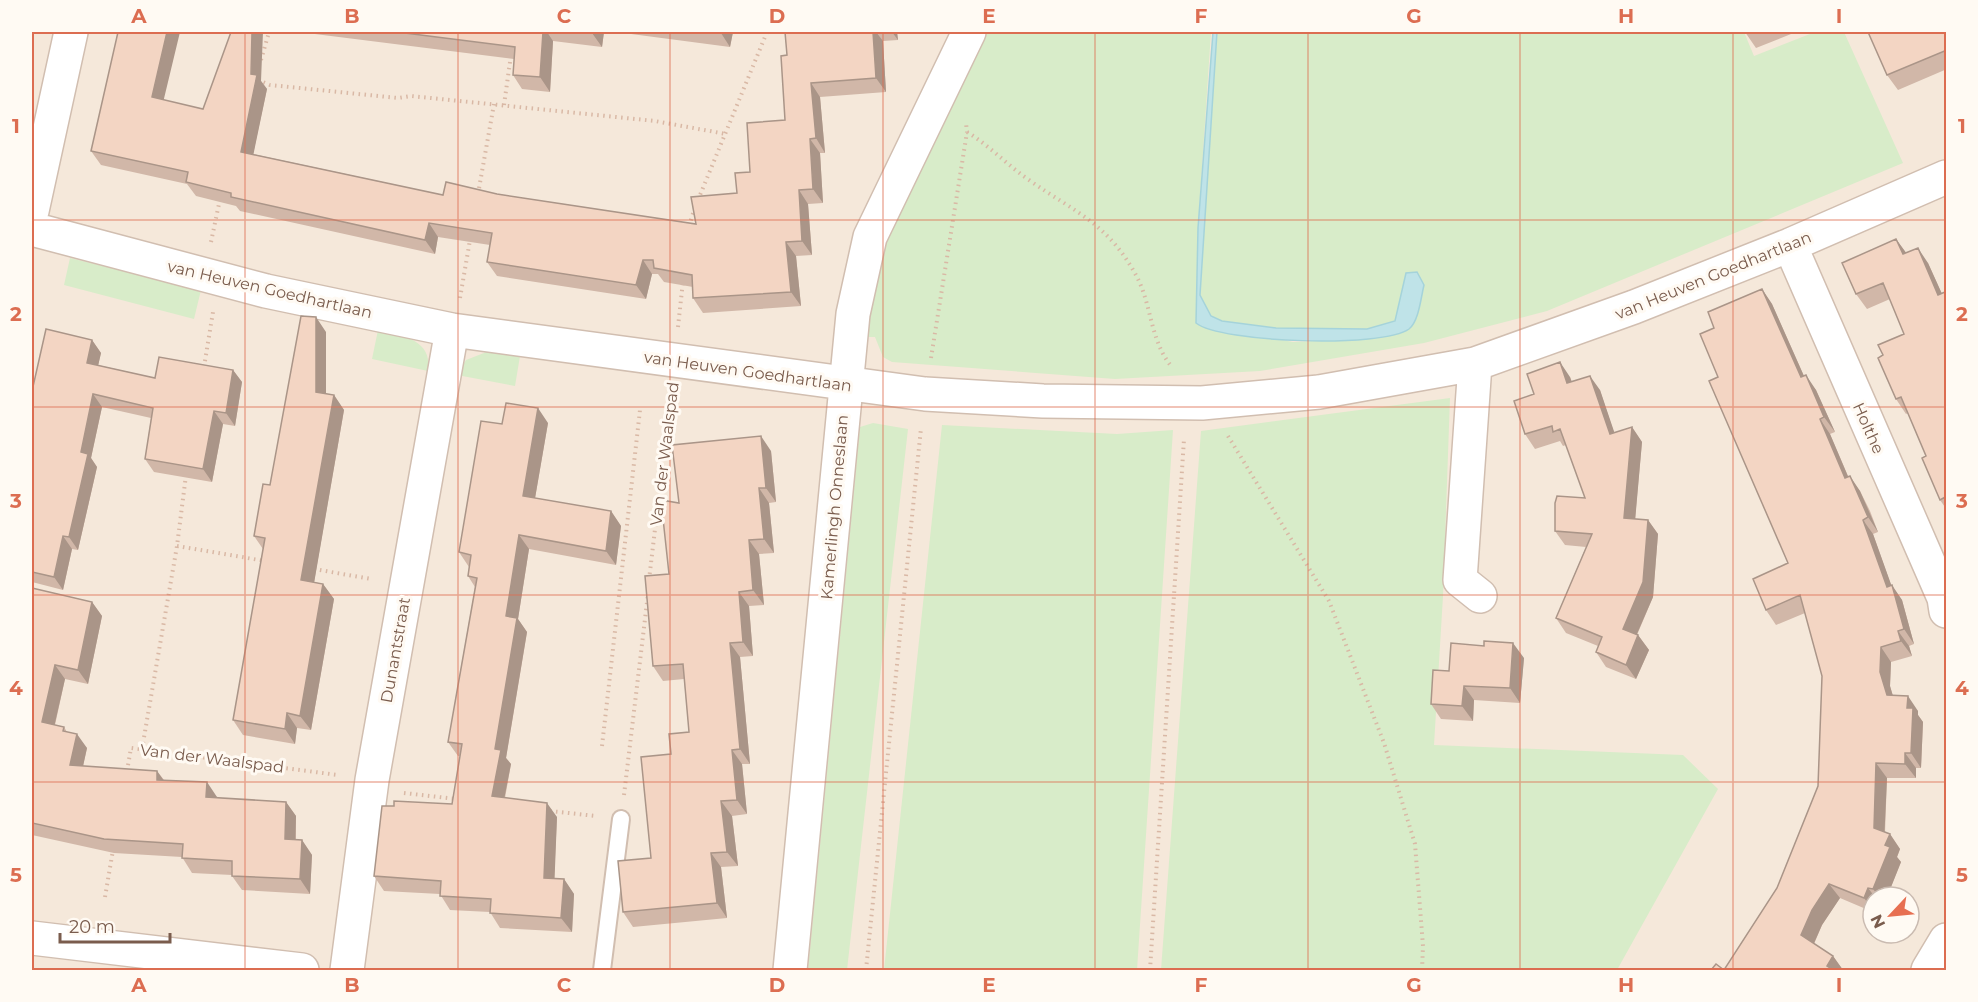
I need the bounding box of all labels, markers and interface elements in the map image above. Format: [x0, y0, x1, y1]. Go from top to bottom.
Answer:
text: A [130, 4, 147, 28]
text: B [344, 4, 360, 28]
text: C [557, 4, 572, 28]
text: D [769, 4, 785, 28]
text: E [982, 4, 996, 28]
text: F [1195, 4, 1208, 28]
text: G [1406, 4, 1422, 28]
text: H [1618, 4, 1634, 28]
text: I [1836, 4, 1842, 28]
text: 1 [12, 114, 20, 138]
text: 1 [1958, 114, 1966, 138]
street label: van Heuven Goedhartlaan [1612, 227, 1814, 324]
street label: van Heuven Goedhartlaan [166, 257, 374, 322]
text: 2 [10, 302, 22, 326]
text: 2 [1956, 302, 1968, 326]
street label: van Heuven Goedhartlaan [643, 347, 853, 395]
street label: Van der Waalspad [646, 381, 683, 527]
street label: Holthe [1849, 400, 1888, 457]
street label: Kamerlingh Onneslaan [817, 414, 852, 600]
text: 3 [9, 489, 22, 513]
text: 3 [1955, 489, 1968, 513]
street label: Dunantstraat [377, 595, 414, 704]
text: 4 [9, 676, 23, 700]
text: 4 [1955, 676, 1969, 700]
street label: Van der Waalspad [139, 740, 285, 777]
text: 5 [10, 863, 22, 887]
text: 5 [1956, 863, 1968, 887]
north arrow [1861, 885, 1921, 945]
scale bar [60, 906, 170, 944]
text: N [1867, 911, 1889, 931]
text: 20 m [69, 916, 115, 938]
text: A [130, 973, 147, 997]
text: B [344, 973, 360, 997]
text: C [557, 973, 572, 997]
text: D [769, 973, 785, 997]
text: E [982, 973, 996, 997]
text: F [1195, 973, 1208, 997]
text: G [1406, 973, 1422, 997]
text: H [1618, 973, 1634, 997]
text: I [1836, 973, 1842, 997]

